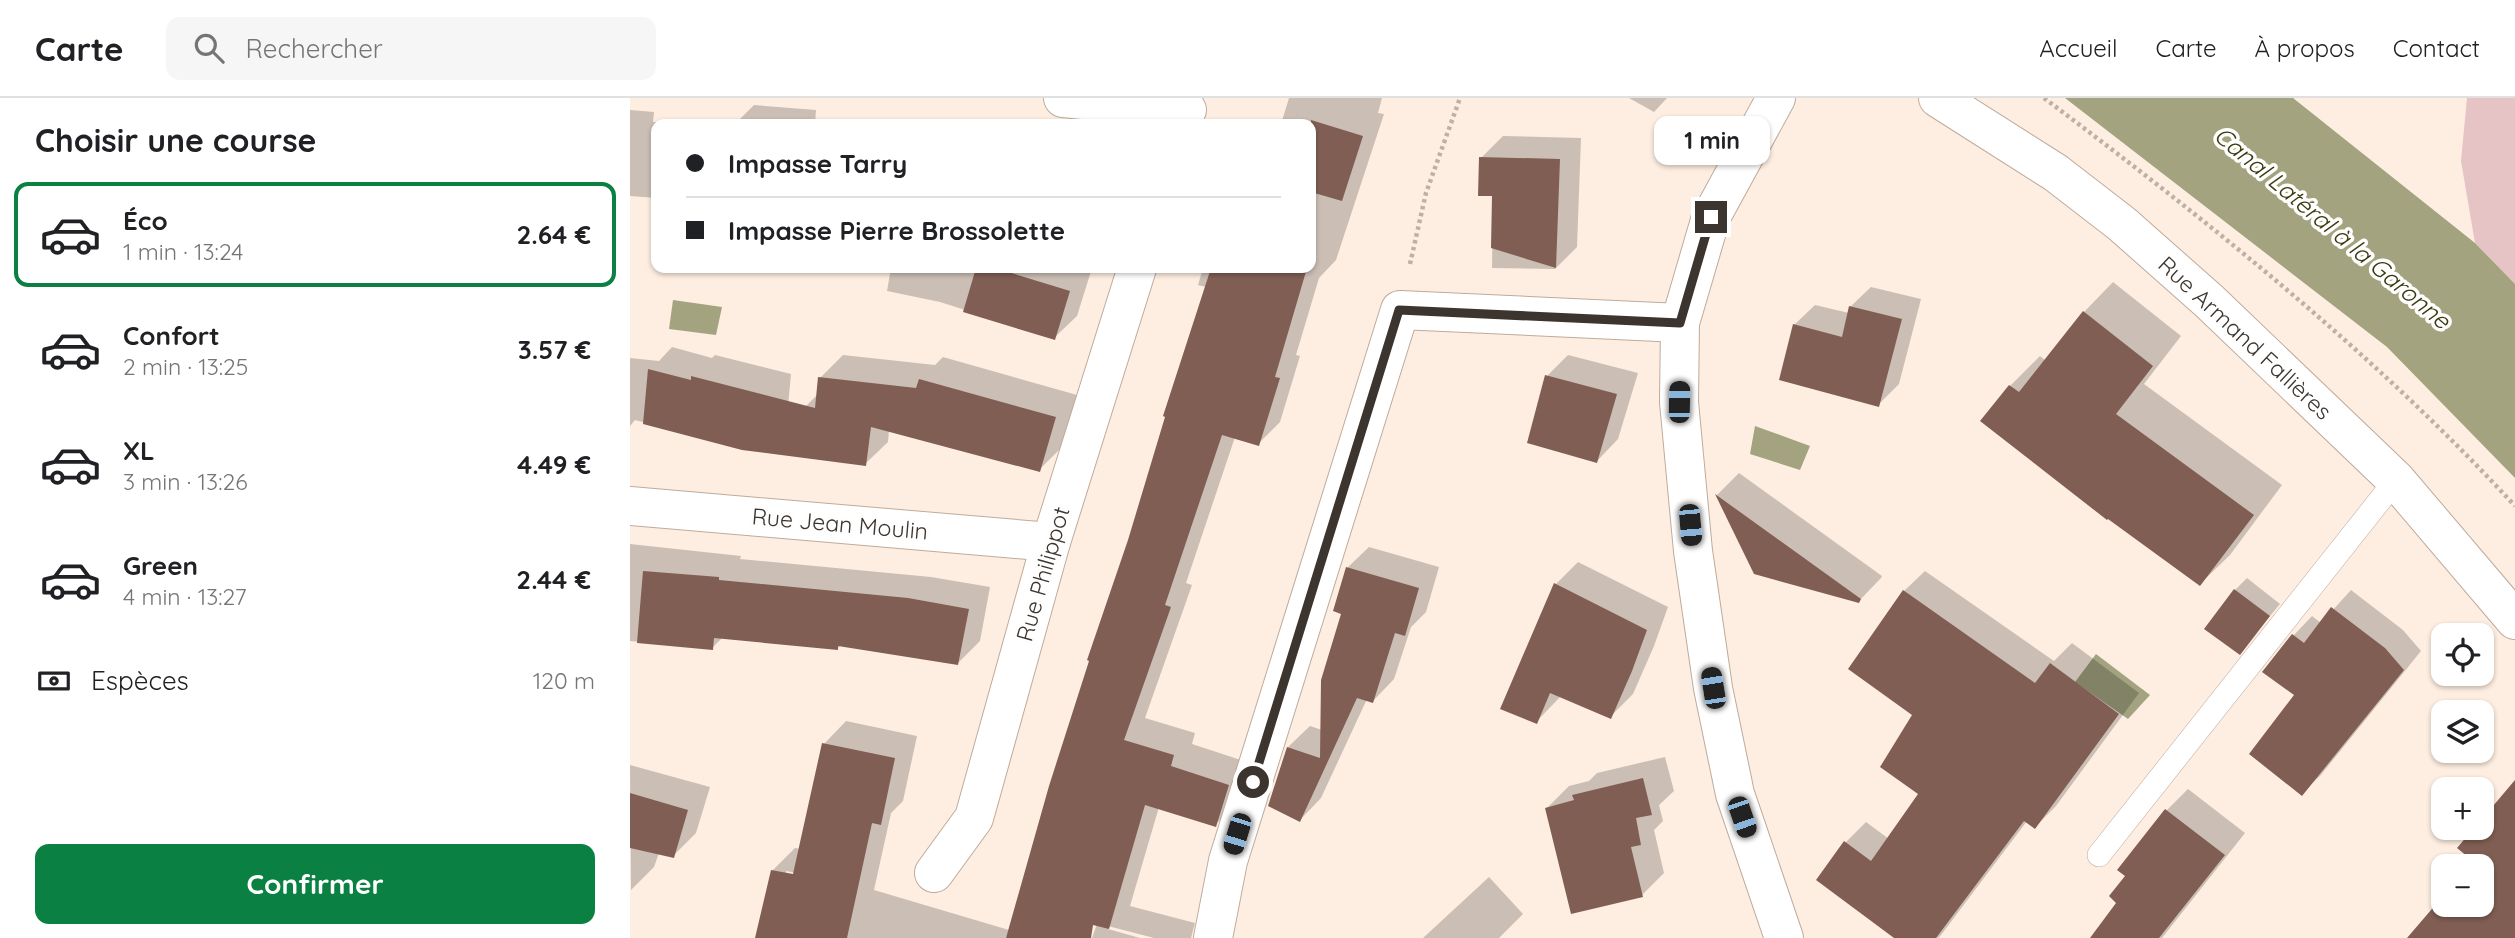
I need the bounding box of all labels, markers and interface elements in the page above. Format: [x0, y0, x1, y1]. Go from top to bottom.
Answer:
search box [166, 17, 656, 80]
text: Carte [35, 28, 124, 69]
icon: search [190, 29, 228, 67]
text: Rechercher [246, 32, 383, 65]
text: Accueil [2039, 33, 2118, 63]
text: Carte [2156, 33, 2217, 63]
text: À propos [2255, 33, 2355, 63]
text: Contact [2393, 33, 2480, 63]
callout: 1 min [1653, 116, 1769, 164]
text: Choisir une course [35, 120, 316, 160]
water label: Canal Latéral à la Garonne [2208, 120, 2458, 336]
text: 1 min [1684, 126, 1740, 155]
text: Impasse Tarry [728, 147, 907, 180]
route end [1695, 201, 1727, 233]
icon: car [39, 203, 102, 266]
text: Éco [123, 204, 168, 237]
text: Impasse Pierre Brossolette [728, 214, 1065, 247]
text: 2.64 € [516, 218, 591, 251]
text: 1 min · 13:24 [123, 237, 243, 266]
street label: Rue Armand Fallières [2153, 250, 2338, 426]
icon: car [39, 318, 102, 381]
text: Confort [123, 319, 220, 352]
text: 3.57 € [518, 333, 591, 366]
text: 2 min · 13:25 [123, 352, 248, 381]
car [1669, 381, 1690, 423]
icon: car [39, 433, 102, 496]
text: XL [123, 434, 155, 467]
text: 4.49 € [517, 448, 591, 481]
text: 3 min · 13:26 [123, 467, 248, 496]
street label: Rue Jean Moulin [751, 501, 929, 546]
street label: Rue Philippot [1009, 503, 1076, 645]
car [1678, 503, 1703, 547]
icon: car [39, 548, 102, 611]
text: Green [123, 549, 198, 582]
text: 2.44 € [516, 563, 591, 596]
text: 4 min · 13:27 [123, 582, 247, 611]
map controls [2431, 623, 2494, 917]
button: locate [2431, 623, 2494, 686]
icon: cash [35, 662, 73, 700]
text: Espèces [91, 664, 189, 697]
text: 120 m [533, 666, 595, 695]
car [1700, 666, 1727, 710]
button: layers [2431, 700, 2494, 763]
route start [1237, 766, 1269, 798]
button: + [2431, 777, 2494, 840]
car [1726, 794, 1759, 840]
car [1221, 811, 1254, 857]
button: Confirmer [35, 844, 595, 924]
button: − [2431, 854, 2494, 917]

